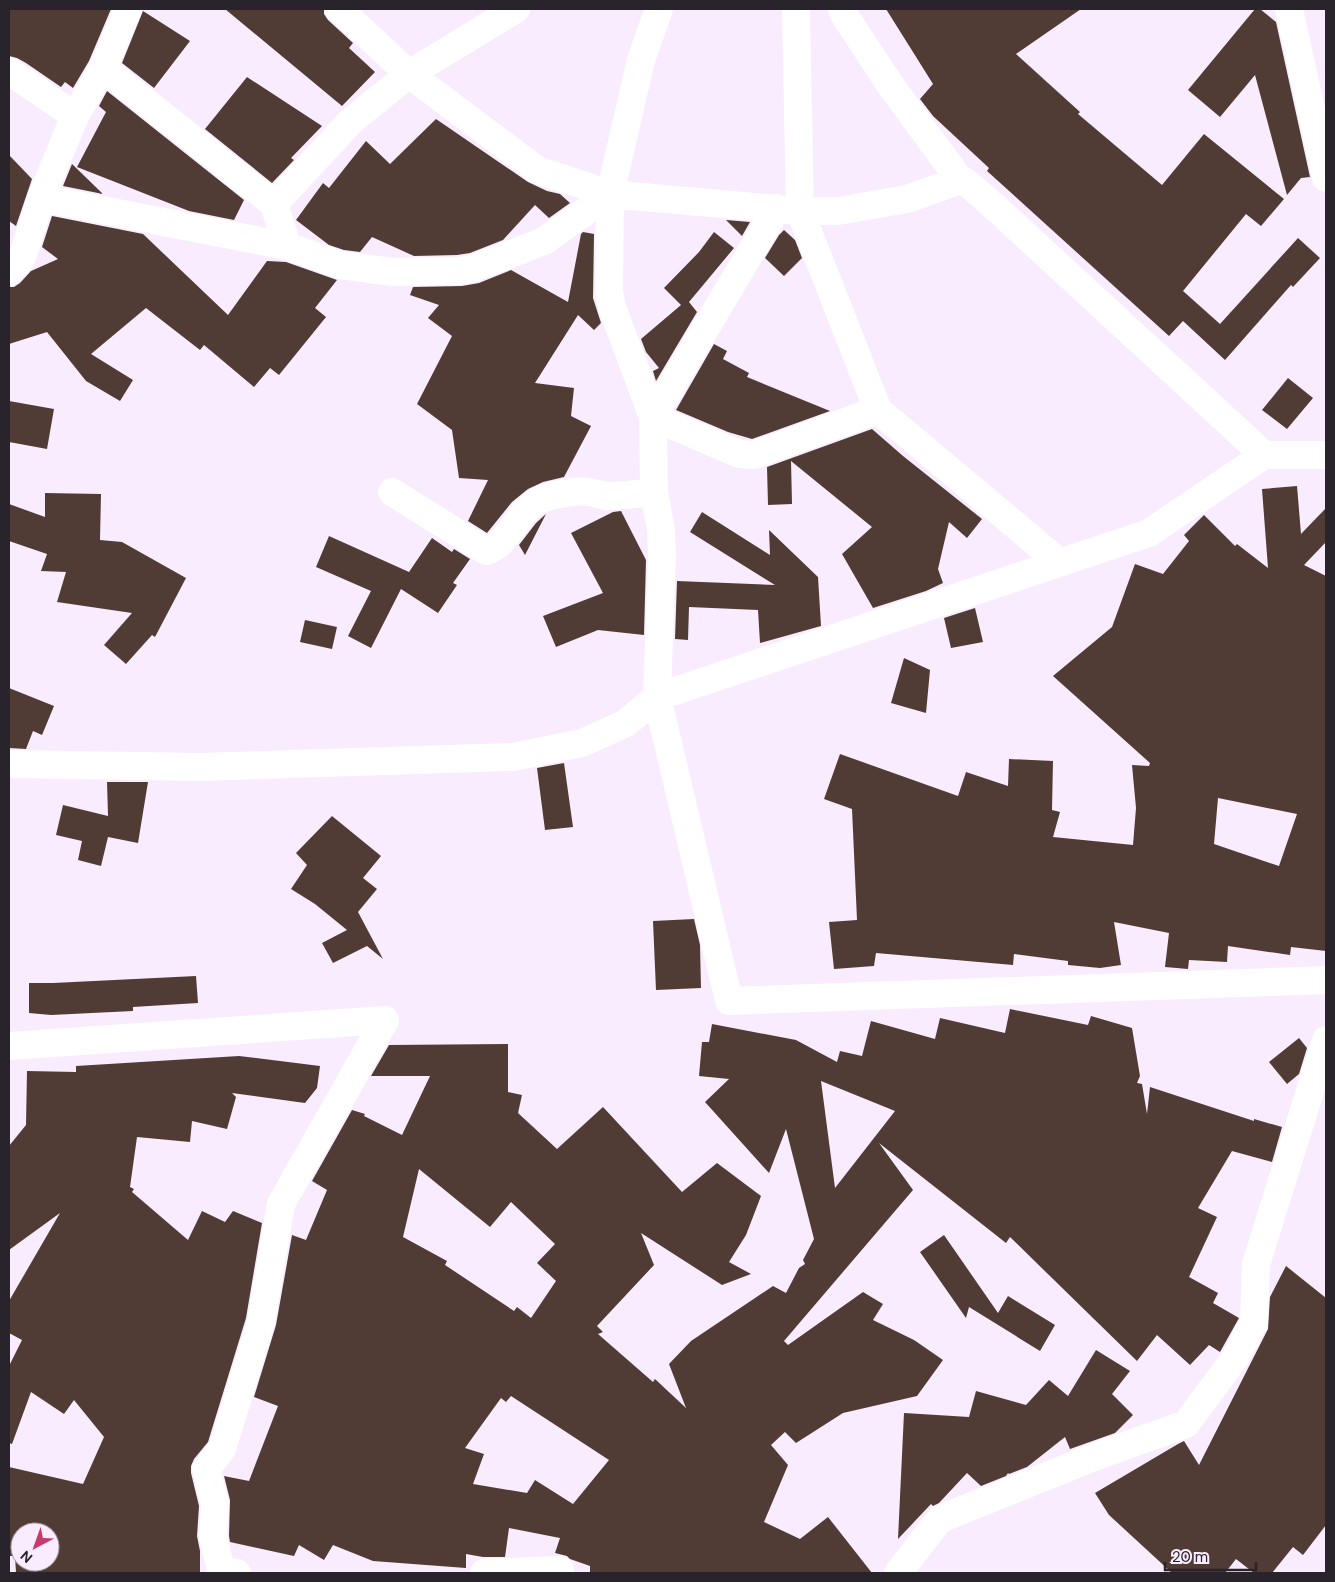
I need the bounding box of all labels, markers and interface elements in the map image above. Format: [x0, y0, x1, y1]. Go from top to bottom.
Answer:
north arrow [10, 1522, 60, 1572]
scale bar [1165, 1540, 1256, 1572]
text: N [17, 1547, 36, 1567]
text: 20 m [1172, 1547, 1208, 1567]

